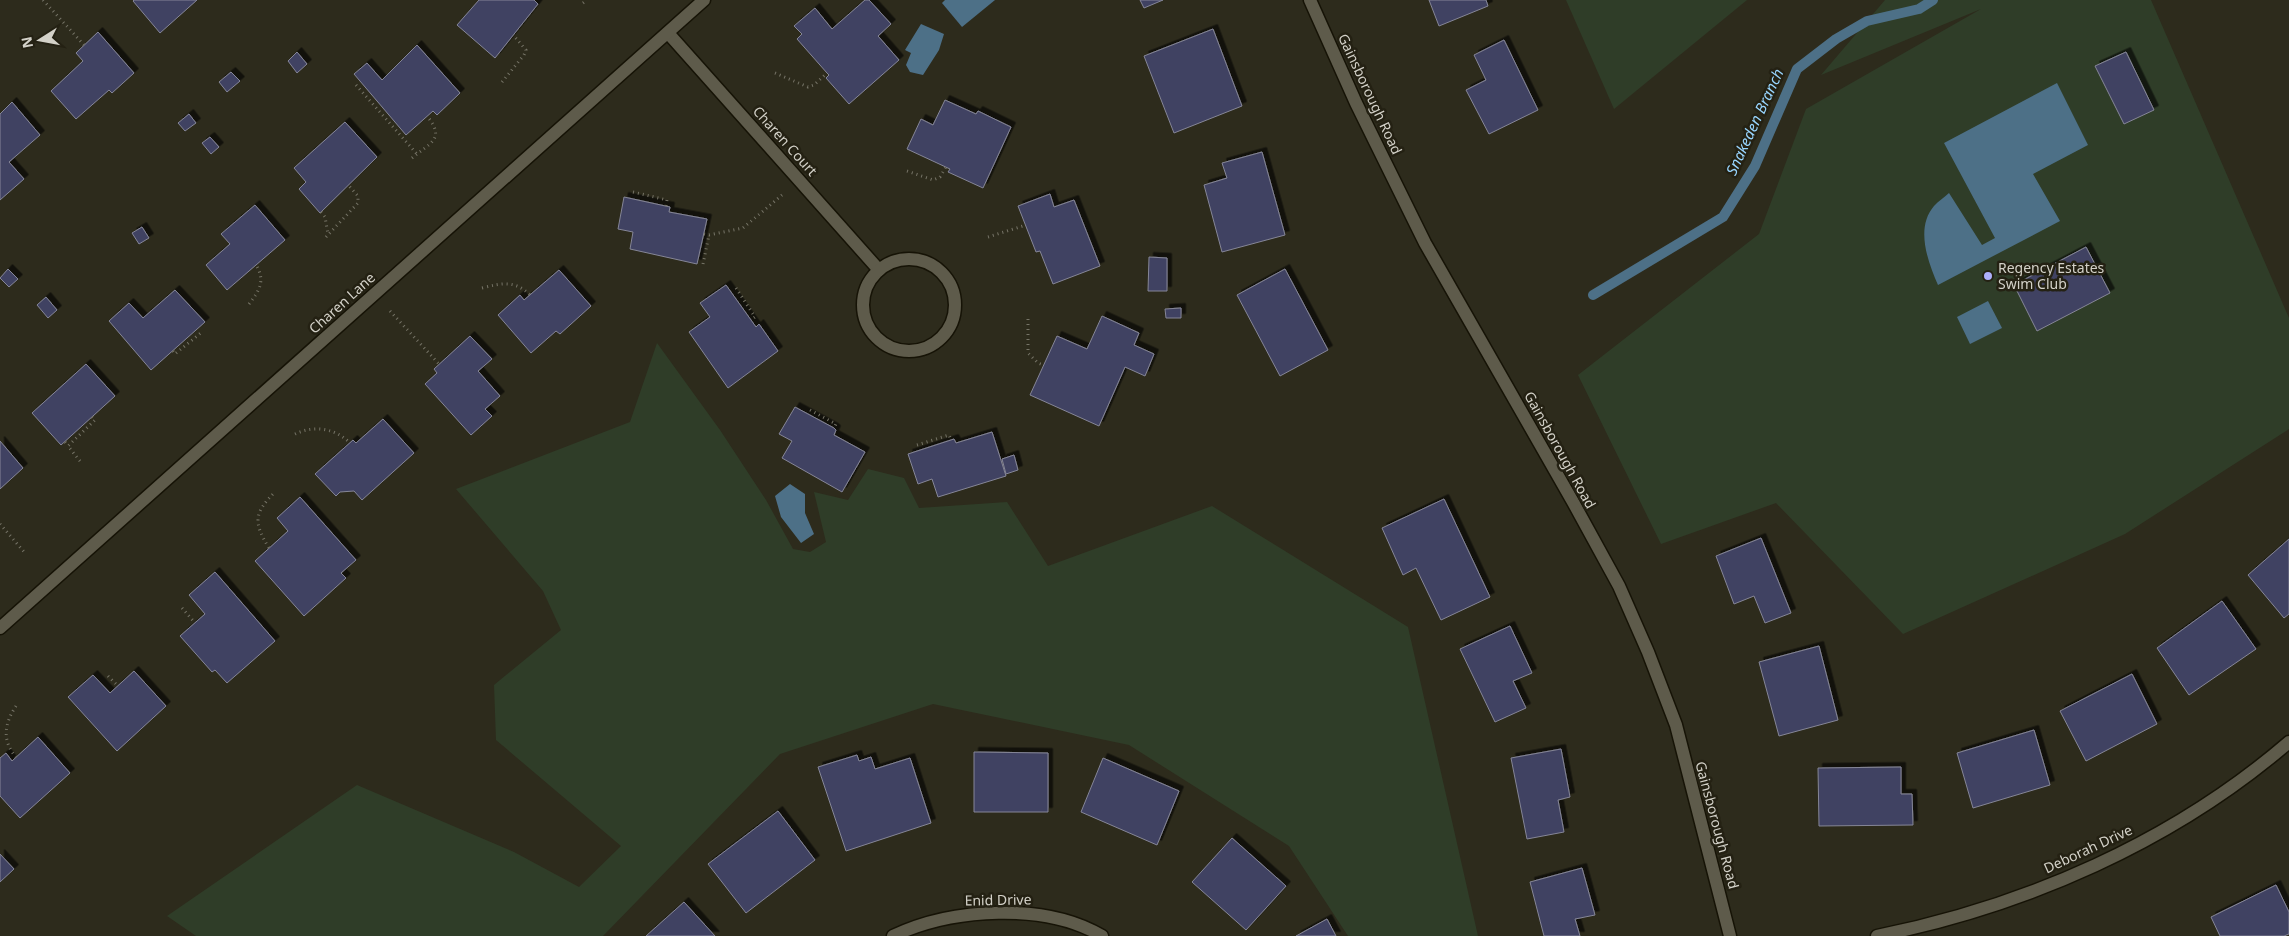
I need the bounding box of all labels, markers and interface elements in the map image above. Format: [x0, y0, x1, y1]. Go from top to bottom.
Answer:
north arrow [15, 15, 65, 65]
street label: Gainsborough Road [1334, 30, 1407, 157]
text: N [16, 35, 37, 50]
water label: Snakeden Branch [1721, 65, 1788, 178]
street label: Charen Court [749, 102, 822, 180]
place label: Regency Estates Swim Club [1998, 258, 2105, 293]
street label: Charen Lane [305, 268, 379, 337]
marker: Regency Estates Swim Club [1982, 270, 1994, 282]
street label: Gainsborough Road [1520, 388, 1601, 512]
street label: Gainsborough Road [1691, 759, 1744, 891]
street label: Deborah Drive [2041, 820, 2135, 877]
street label: Enid Drive [964, 889, 1032, 910]

